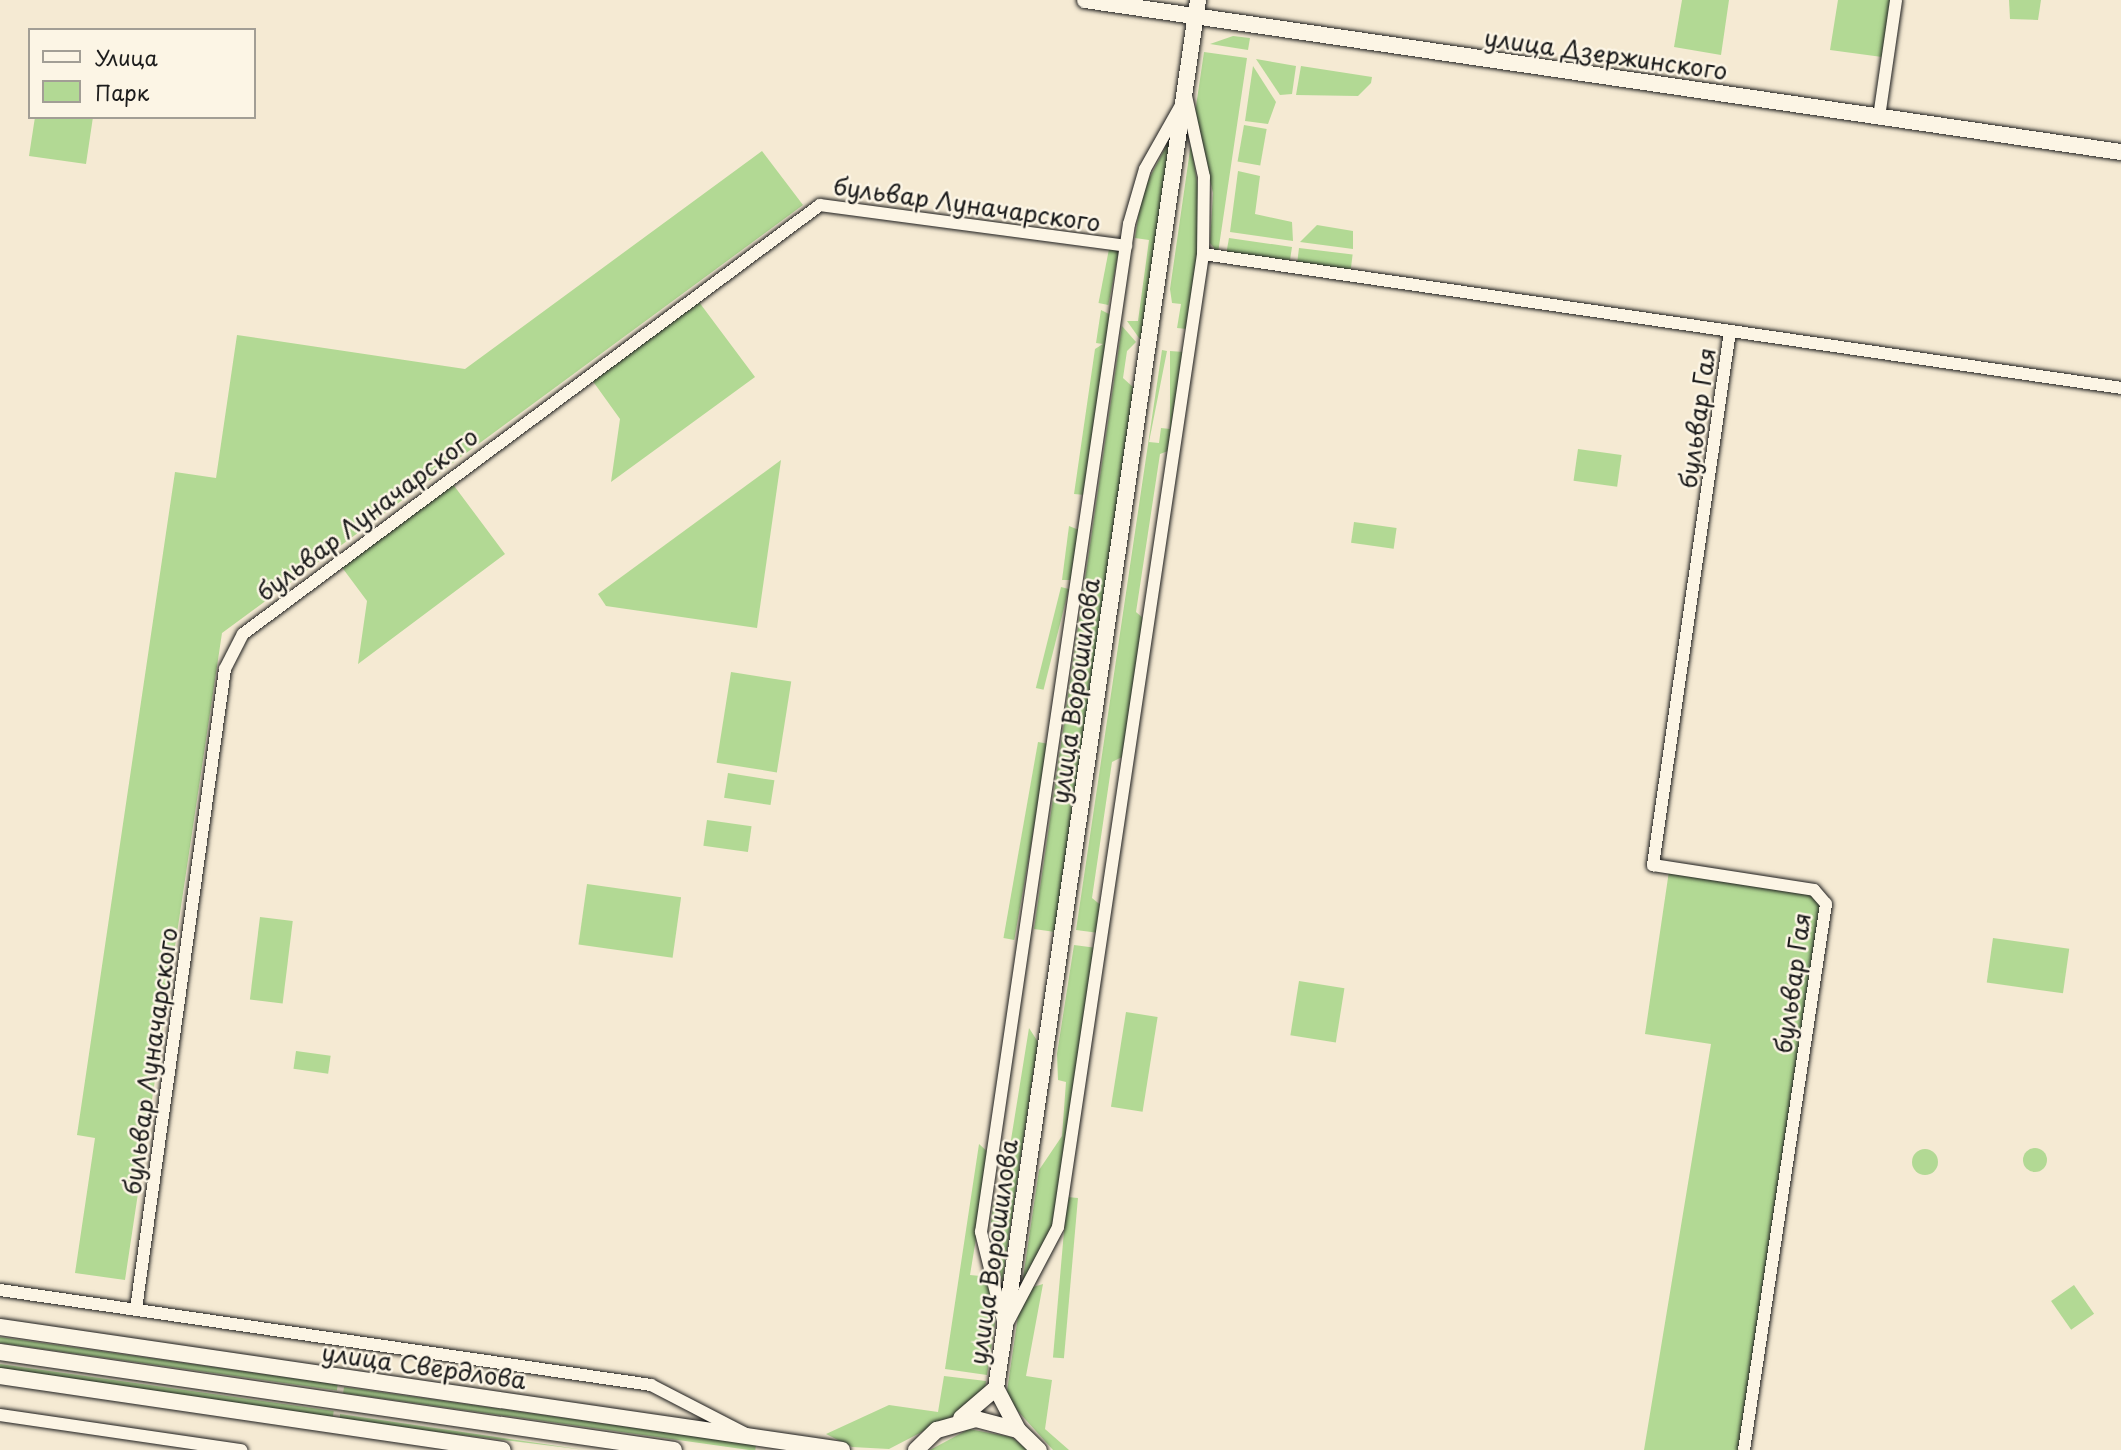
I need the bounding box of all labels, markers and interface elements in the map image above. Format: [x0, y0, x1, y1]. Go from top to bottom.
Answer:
street label: улица Дзержинского [1482, 23, 1730, 85]
legend [28, 28, 256, 119]
text: Улица [95, 41, 158, 73]
text: Парк [95, 76, 149, 108]
street label: бульвар Луначарского [831, 171, 1103, 237]
street label: бульвар Гая [1673, 345, 1721, 491]
street label: бульвар Луначарского [251, 421, 483, 607]
street label: улица Ворошилова [1045, 576, 1105, 806]
street label: бульвар Гая [1768, 910, 1816, 1056]
street label: бульвар Луначарского [117, 925, 183, 1197]
street label: улица Ворошилова [963, 1137, 1023, 1367]
street label: улица Свердлова [319, 1337, 529, 1395]

